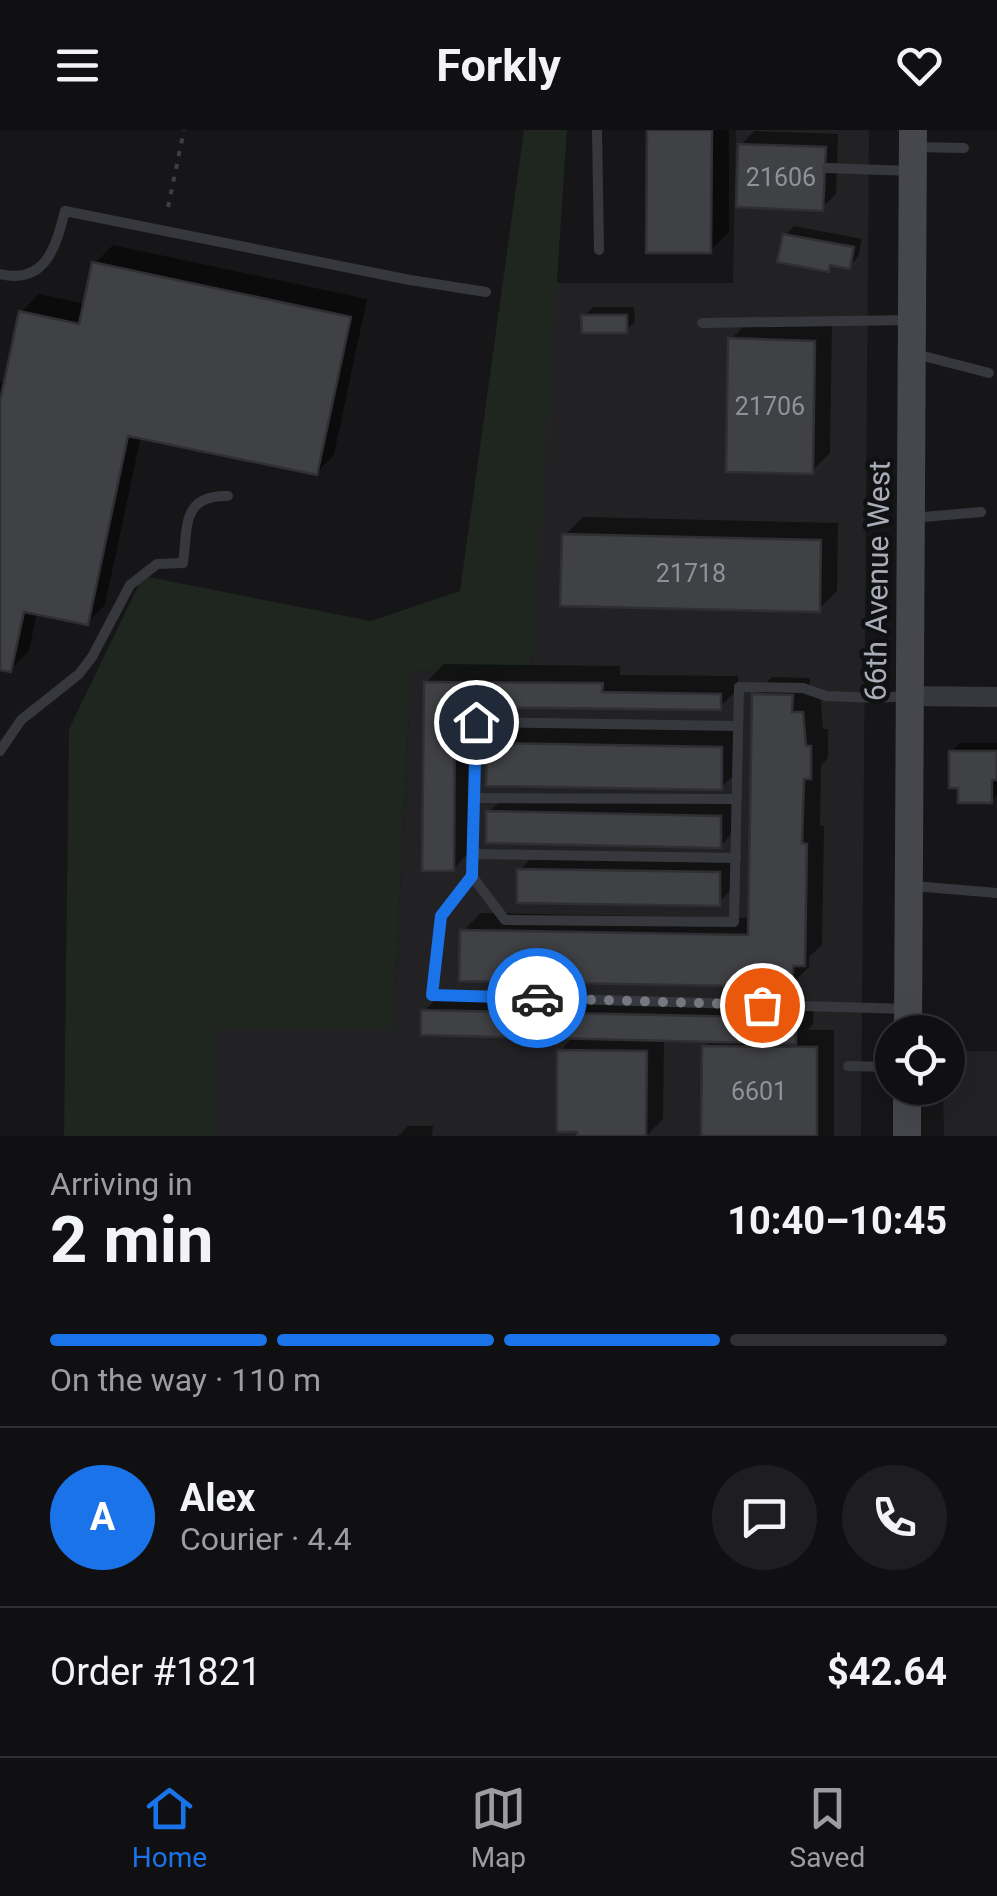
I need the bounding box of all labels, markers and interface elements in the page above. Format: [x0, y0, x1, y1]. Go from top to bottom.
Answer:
icon: menu [50, 38, 105, 93]
icon: heart [892, 38, 947, 93]
text: Forkly [436, 39, 561, 92]
house number: 21606 [746, 163, 816, 192]
house number: 21706 [735, 392, 805, 421]
street label: 66th Avenue West [857, 461, 897, 701]
house number: 21718 [656, 559, 726, 588]
pin [434, 680, 519, 765]
icon: home [449, 695, 504, 750]
courier [487, 948, 587, 1048]
pin [720, 963, 805, 1048]
icon: car [510, 971, 565, 1026]
icon: bag [735, 978, 790, 1033]
map controls [875, 1015, 965, 1105]
button: locate [875, 1015, 965, 1105]
house number: 6601 [731, 1077, 787, 1106]
text: Arriving in [50, 1165, 193, 1203]
text: 10:40–10:45 [727, 1199, 947, 1243]
text: 2 min [50, 1202, 213, 1278]
text: On the way · 110 m [50, 1361, 321, 1399]
button: chat [712, 1465, 817, 1570]
button: phone [842, 1465, 947, 1570]
text: Alex [180, 1476, 255, 1520]
text: A [90, 1495, 115, 1539]
text: Courier · 4.4 [180, 1520, 352, 1558]
text: Order #1821 [50, 1650, 261, 1694]
text: $42.64 [827, 1650, 947, 1694]
tab: Home [132, 1781, 207, 1874]
tab: Map [471, 1781, 526, 1874]
tab: Saved [790, 1781, 865, 1874]

